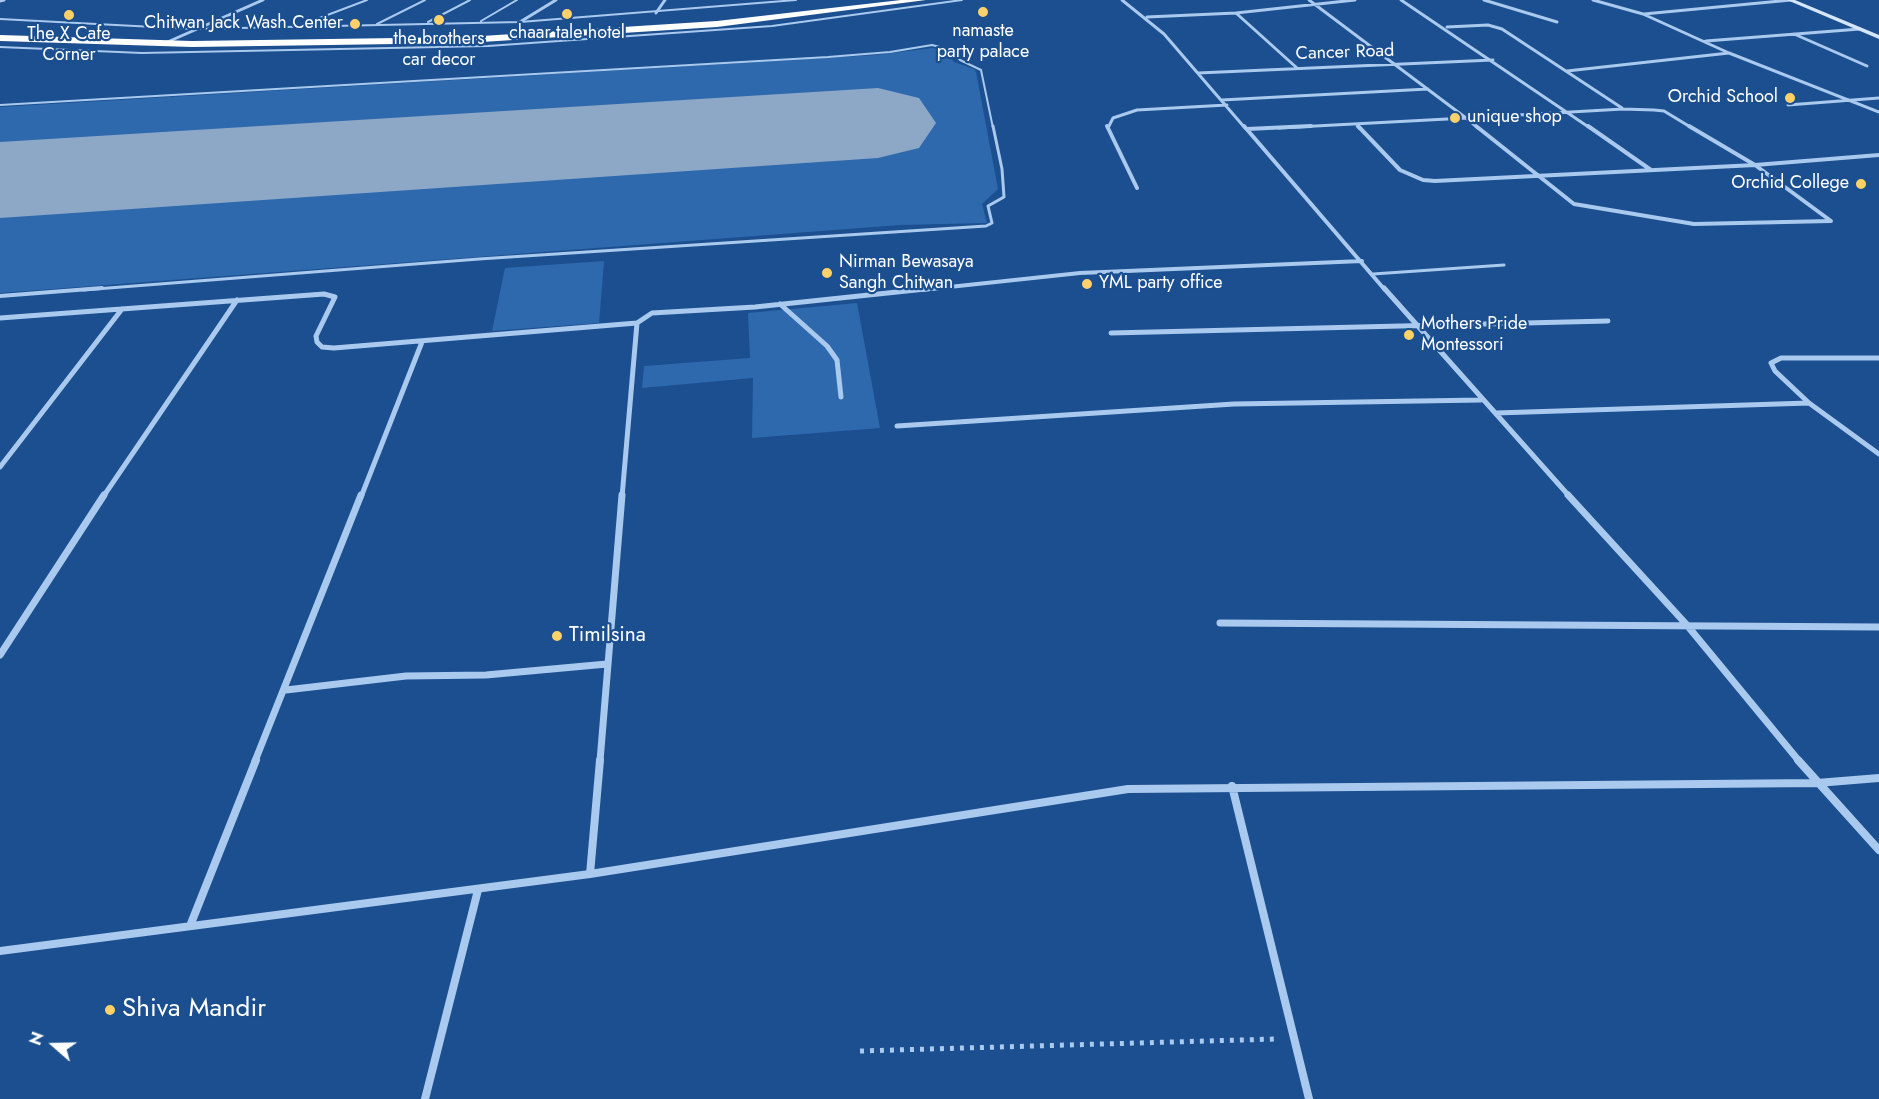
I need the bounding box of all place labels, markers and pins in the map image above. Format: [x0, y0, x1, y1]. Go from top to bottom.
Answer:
marker: namaste party palace [976, 5, 990, 19]
marker: chaar tale hotel [560, 7, 574, 21]
marker: The X Cafe Corner [62, 8, 76, 22]
place label: Chitwan Jack Wash Center [144, 13, 343, 35]
marker: the brothers car decor [432, 13, 446, 27]
marker: Chitwan Jack Wash Center [348, 17, 362, 31]
place label: namaste party palace [937, 21, 1029, 63]
place label: chaar tale hotel [509, 23, 625, 45]
place label: The X Cafe Corner [27, 24, 111, 66]
place label: the brothers car decor [394, 29, 484, 72]
place label: Orchid School [1668, 87, 1778, 109]
marker: Orchid School [1783, 91, 1797, 105]
place label: unique shop [1467, 107, 1562, 129]
marker: unique shop [1448, 111, 1462, 125]
place label: Orchid College [1731, 173, 1849, 195]
marker: Orchid College [1854, 177, 1868, 191]
place label: Nirman Bewasaya Sangh Chitwan [839, 252, 974, 294]
marker: Nirman Bewasaya Sangh Chitwan [820, 266, 834, 280]
place label: YML party office [1099, 273, 1223, 295]
marker: YML party office [1080, 277, 1094, 291]
place label: Mothers Pride Montessori [1421, 314, 1527, 356]
marker: Mothers Pride Montessori [1402, 328, 1416, 342]
place label: Timilsina [569, 623, 646, 649]
marker: Timilsina [550, 629, 564, 643]
place label: Shiva Mandir [122, 994, 266, 1026]
marker: Shiva Mandir [103, 1003, 117, 1017]

